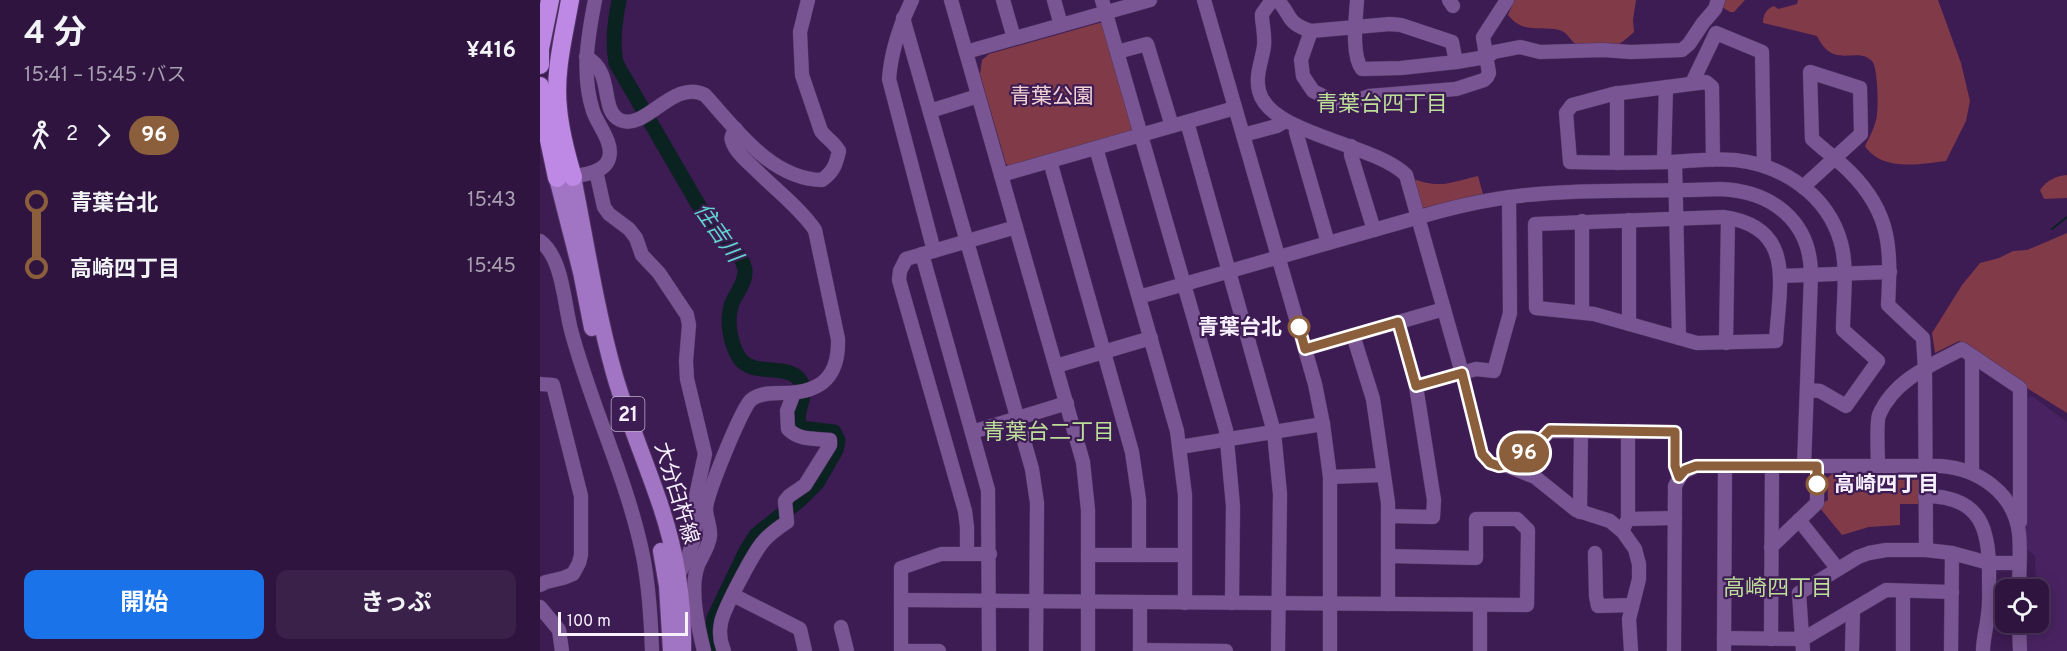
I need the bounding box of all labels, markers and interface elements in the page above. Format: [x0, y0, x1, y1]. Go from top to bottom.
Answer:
text: 4 分 [24, 14, 86, 56]
text: ¥416 [466, 38, 516, 65]
text: 15:41 – 15:45 · バス [24, 63, 186, 89]
park label: 青葉公園 [1010, 84, 1094, 111]
district label: 青葉台四丁目 [1316, 92, 1448, 119]
icon: walk [24, 119, 57, 152]
icon: forward [87, 119, 120, 152]
text: 2 [66, 122, 78, 148]
text: 96 [141, 122, 167, 149]
text: 15:43 [467, 188, 516, 214]
text: 青葉台北 [70, 191, 158, 218]
water label: 住吉川 [687, 199, 748, 270]
text: 15:45 [467, 254, 516, 280]
text: 高崎四丁目 [70, 257, 180, 284]
place label: 青葉台北 [1198, 315, 1282, 342]
marker: 青葉台北 [1288, 316, 1310, 338]
road number: 21 [612, 397, 644, 431]
district label: 青葉台二丁目 [983, 420, 1115, 447]
line badge: 96 [1497, 434, 1551, 472]
street label: 大分臼杵線 [647, 439, 704, 548]
text: 96 [1511, 440, 1537, 467]
place label: 高崎四丁目 [1834, 472, 1939, 499]
marker: 高崎四丁目 [1806, 473, 1828, 495]
button: 開始 [24, 570, 264, 639]
button: きっぷ [276, 570, 516, 639]
district label: 高崎四丁目 [1723, 576, 1833, 603]
map controls [1995, 579, 2049, 633]
button: locate [1995, 579, 2049, 633]
scale bar [558, 609, 688, 636]
text: 100 m [567, 612, 611, 632]

